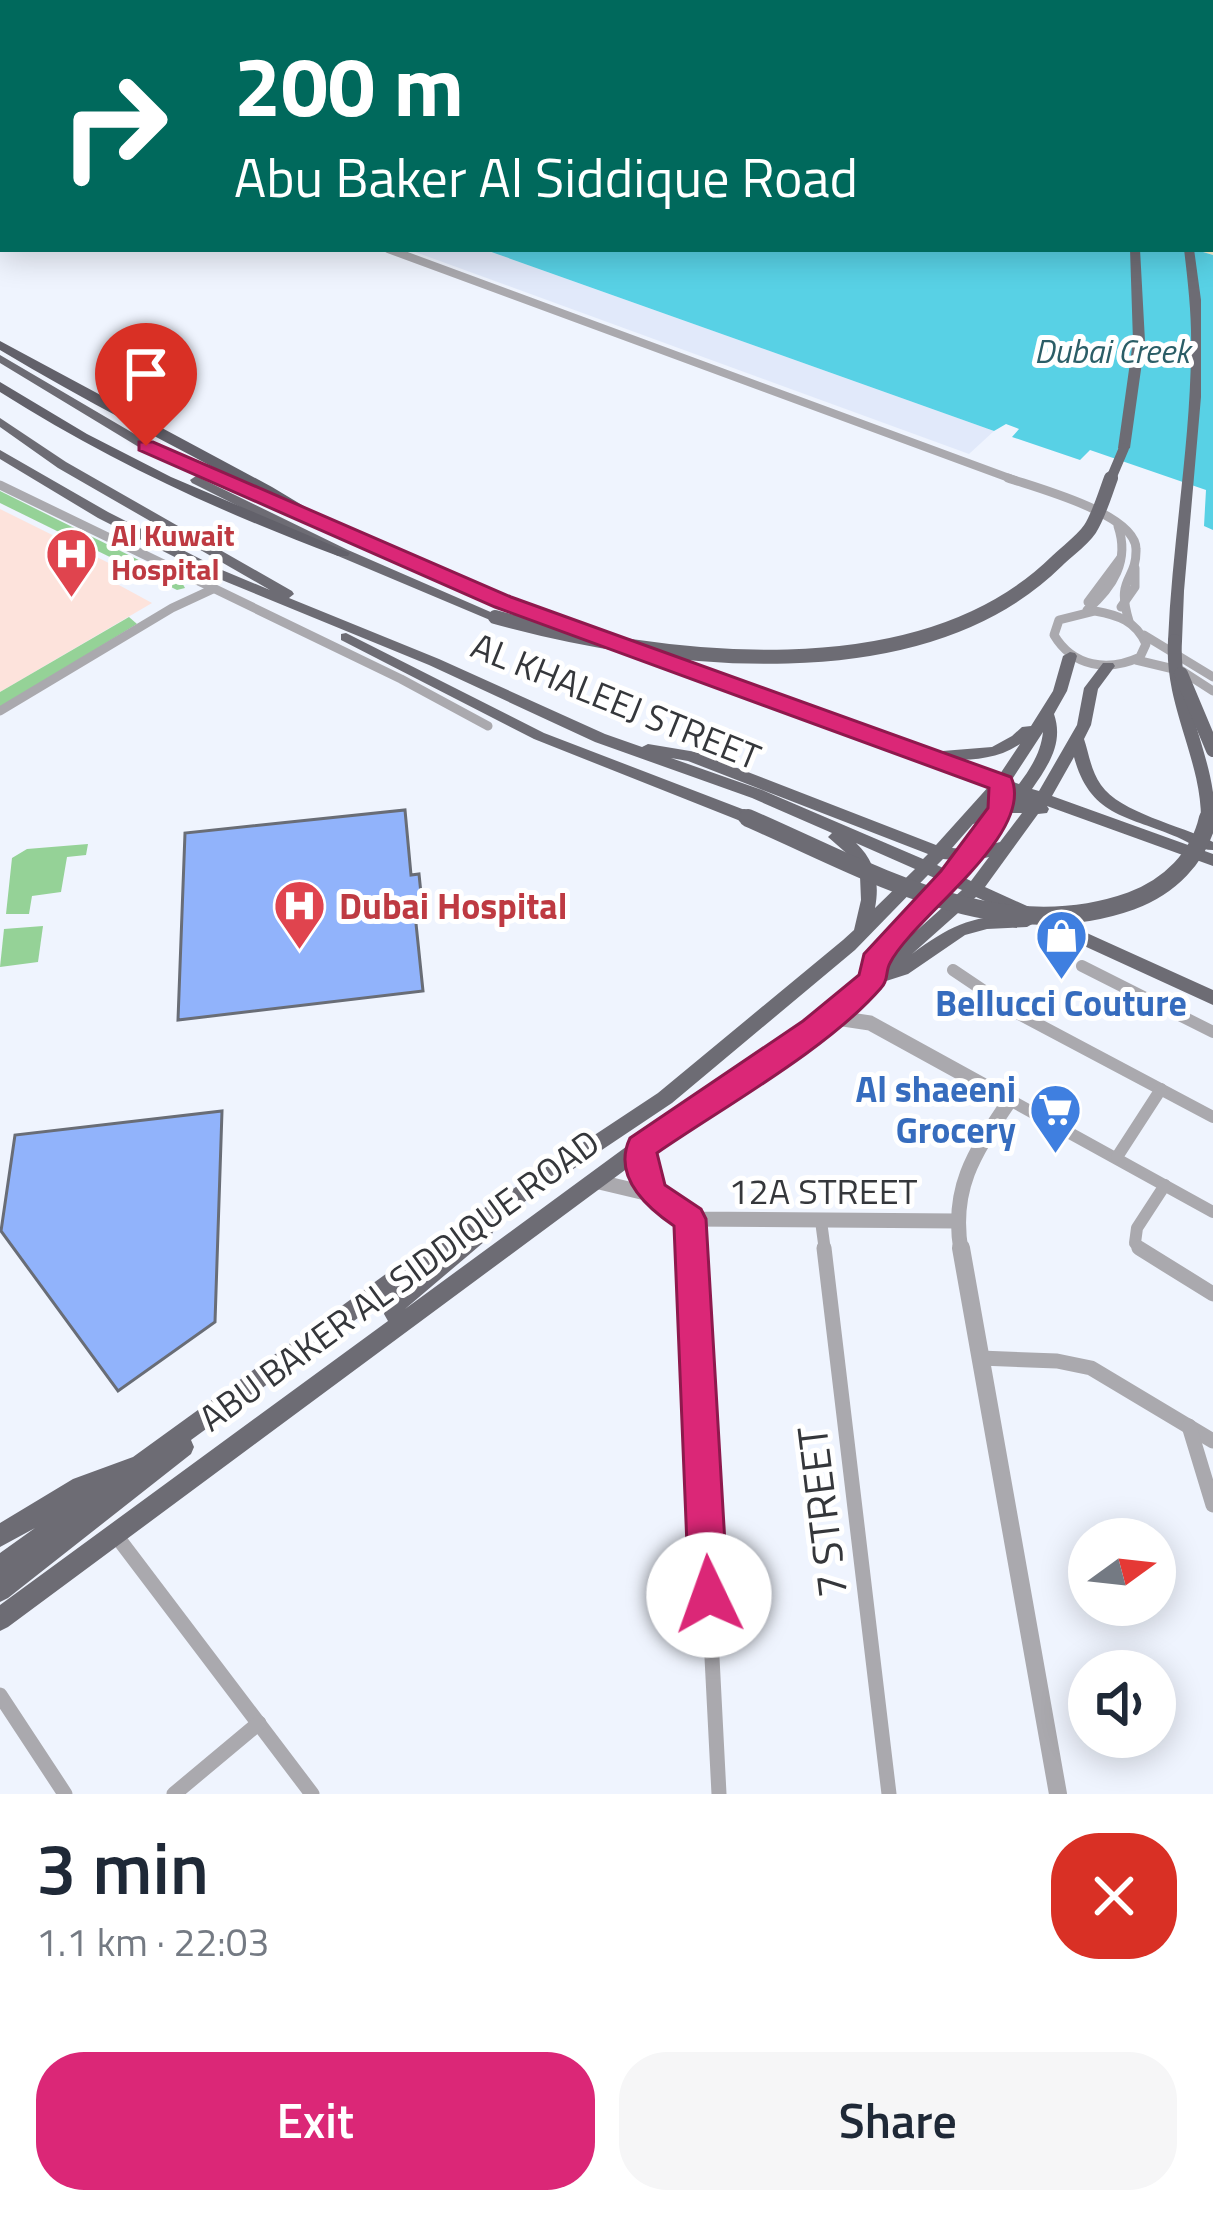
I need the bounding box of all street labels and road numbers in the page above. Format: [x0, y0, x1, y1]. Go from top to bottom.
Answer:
street label: AL KHALEEJ STREET [463, 617, 769, 784]
street label: ABU BAKER AL SIDDIQUE ROAD [187, 1115, 611, 1444]
street label: 12A STREET [728, 1163, 918, 1218]
street label: 7 STREET [779, 1423, 863, 1601]

